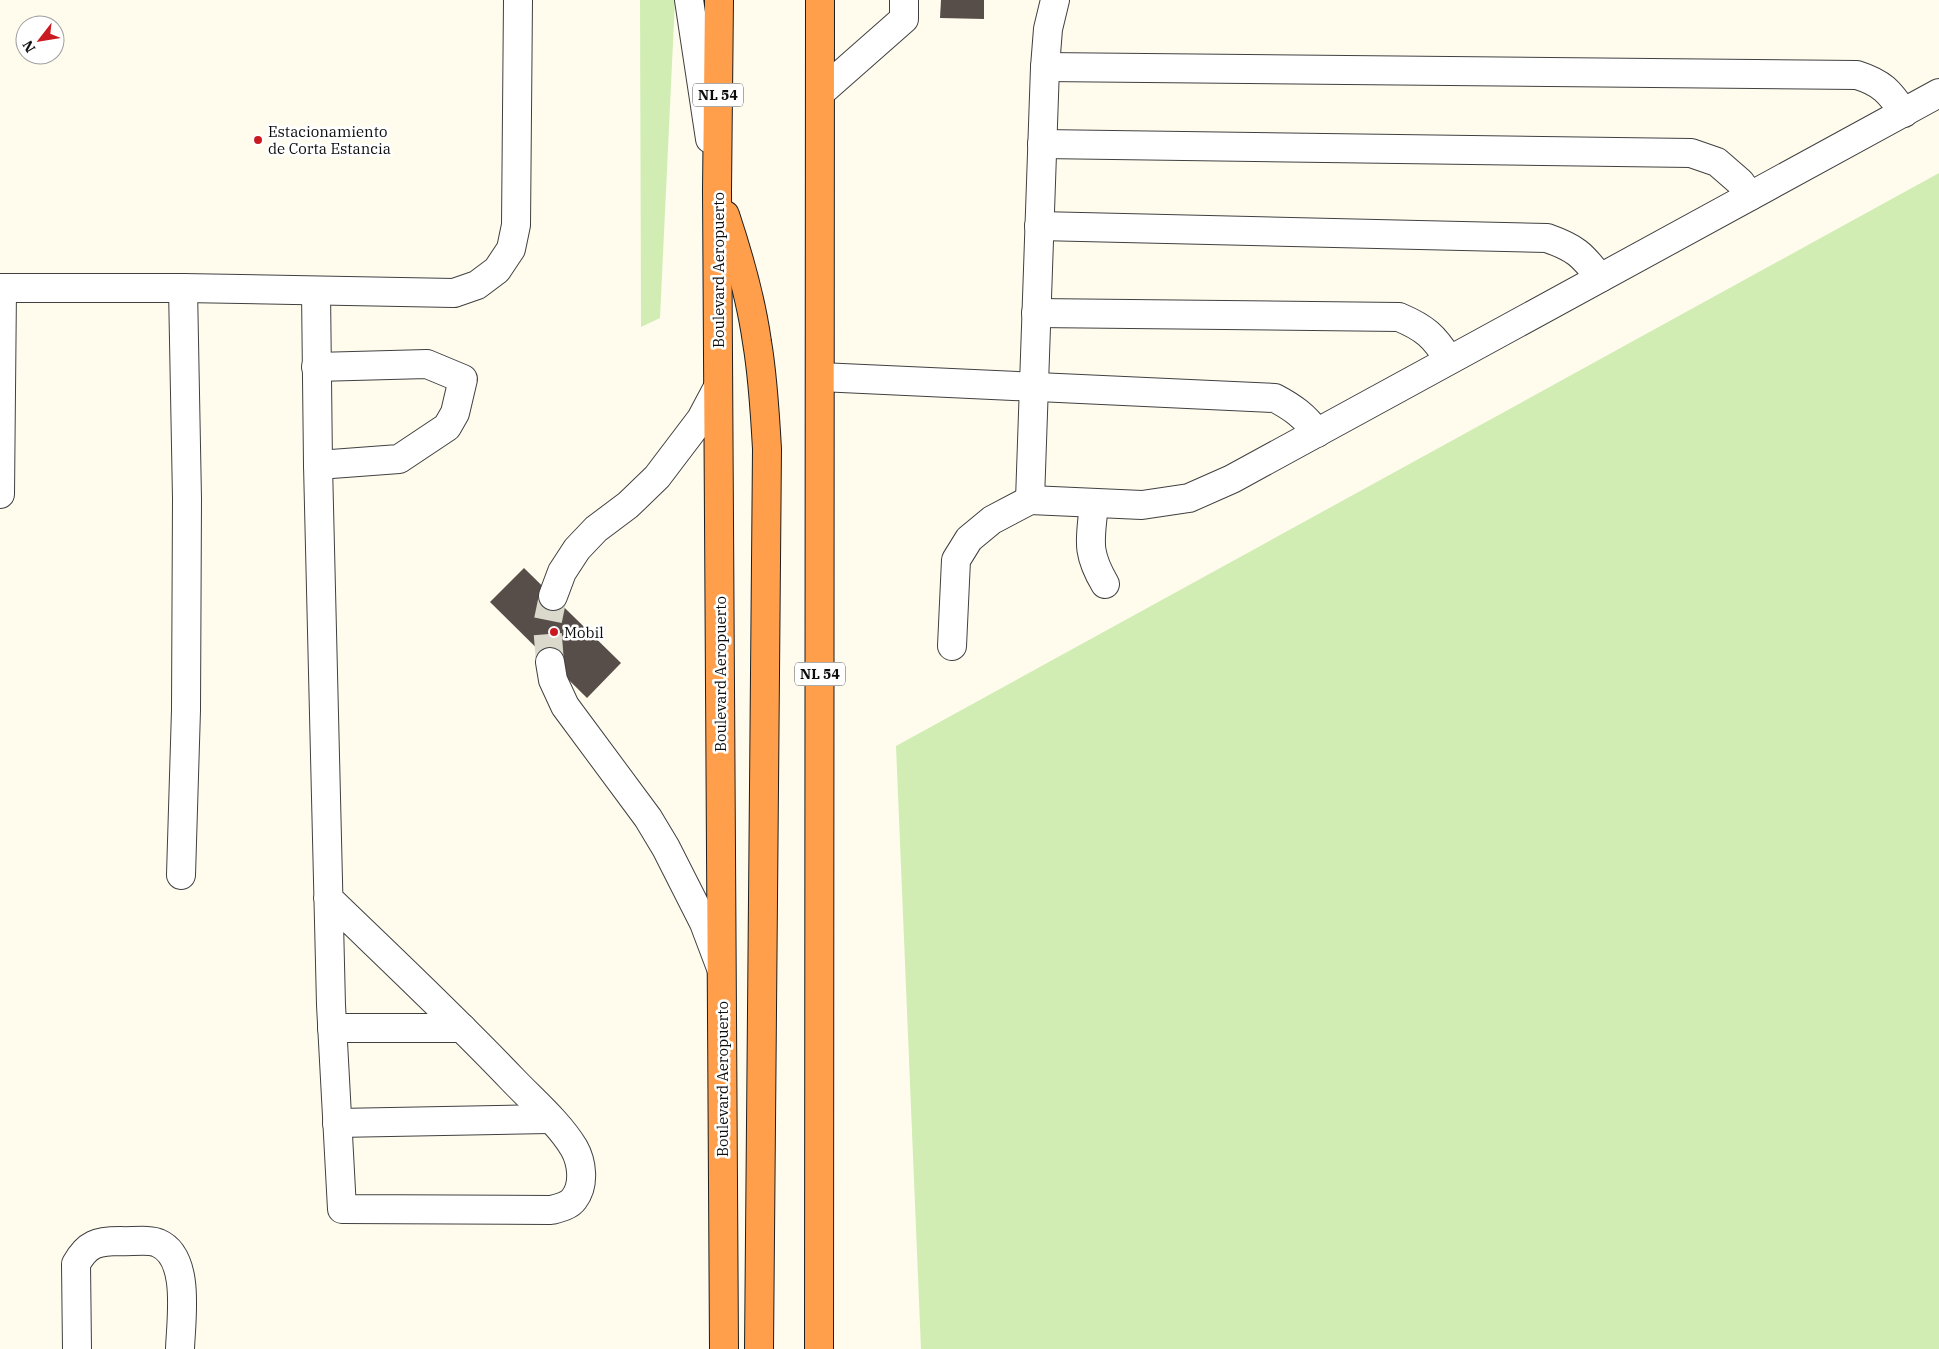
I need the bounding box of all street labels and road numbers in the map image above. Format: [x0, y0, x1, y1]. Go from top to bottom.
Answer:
road number: NL 54 [693, 84, 743, 106]
street label: Boulevard Aeropuerto [709, 192, 728, 348]
street label: Boulevard Aeropuerto [711, 596, 730, 752]
road number: NL 54 [795, 662, 845, 686]
street label: Boulevard Aeropuerto [713, 1001, 732, 1157]

